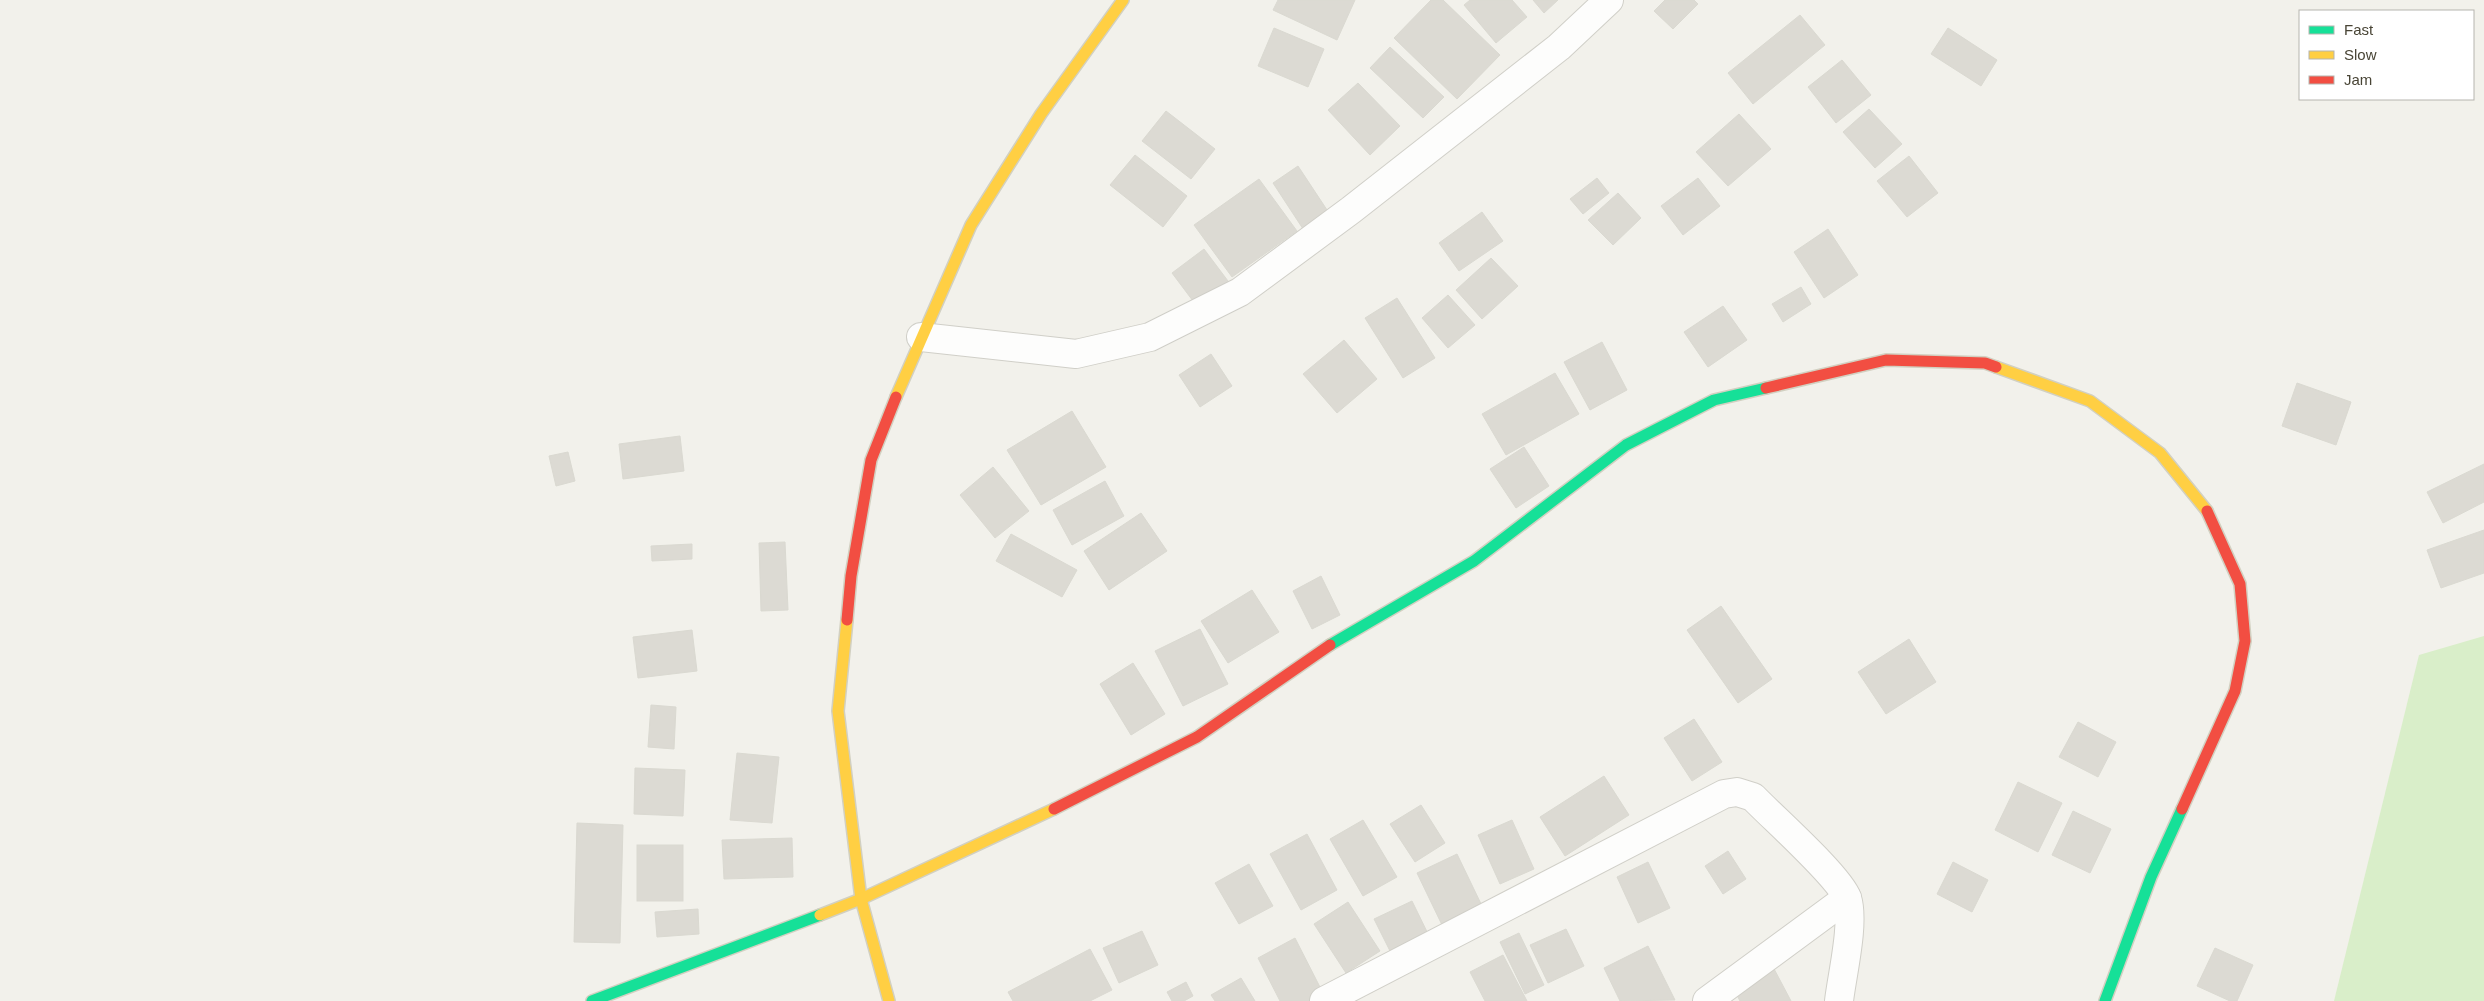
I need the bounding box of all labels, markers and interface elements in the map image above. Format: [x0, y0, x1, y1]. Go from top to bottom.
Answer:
legend [2299, 10, 2474, 100]
text: Fast [2344, 21, 2374, 38]
text: Slow [2344, 46, 2377, 63]
text: Jam [2344, 71, 2372, 88]

